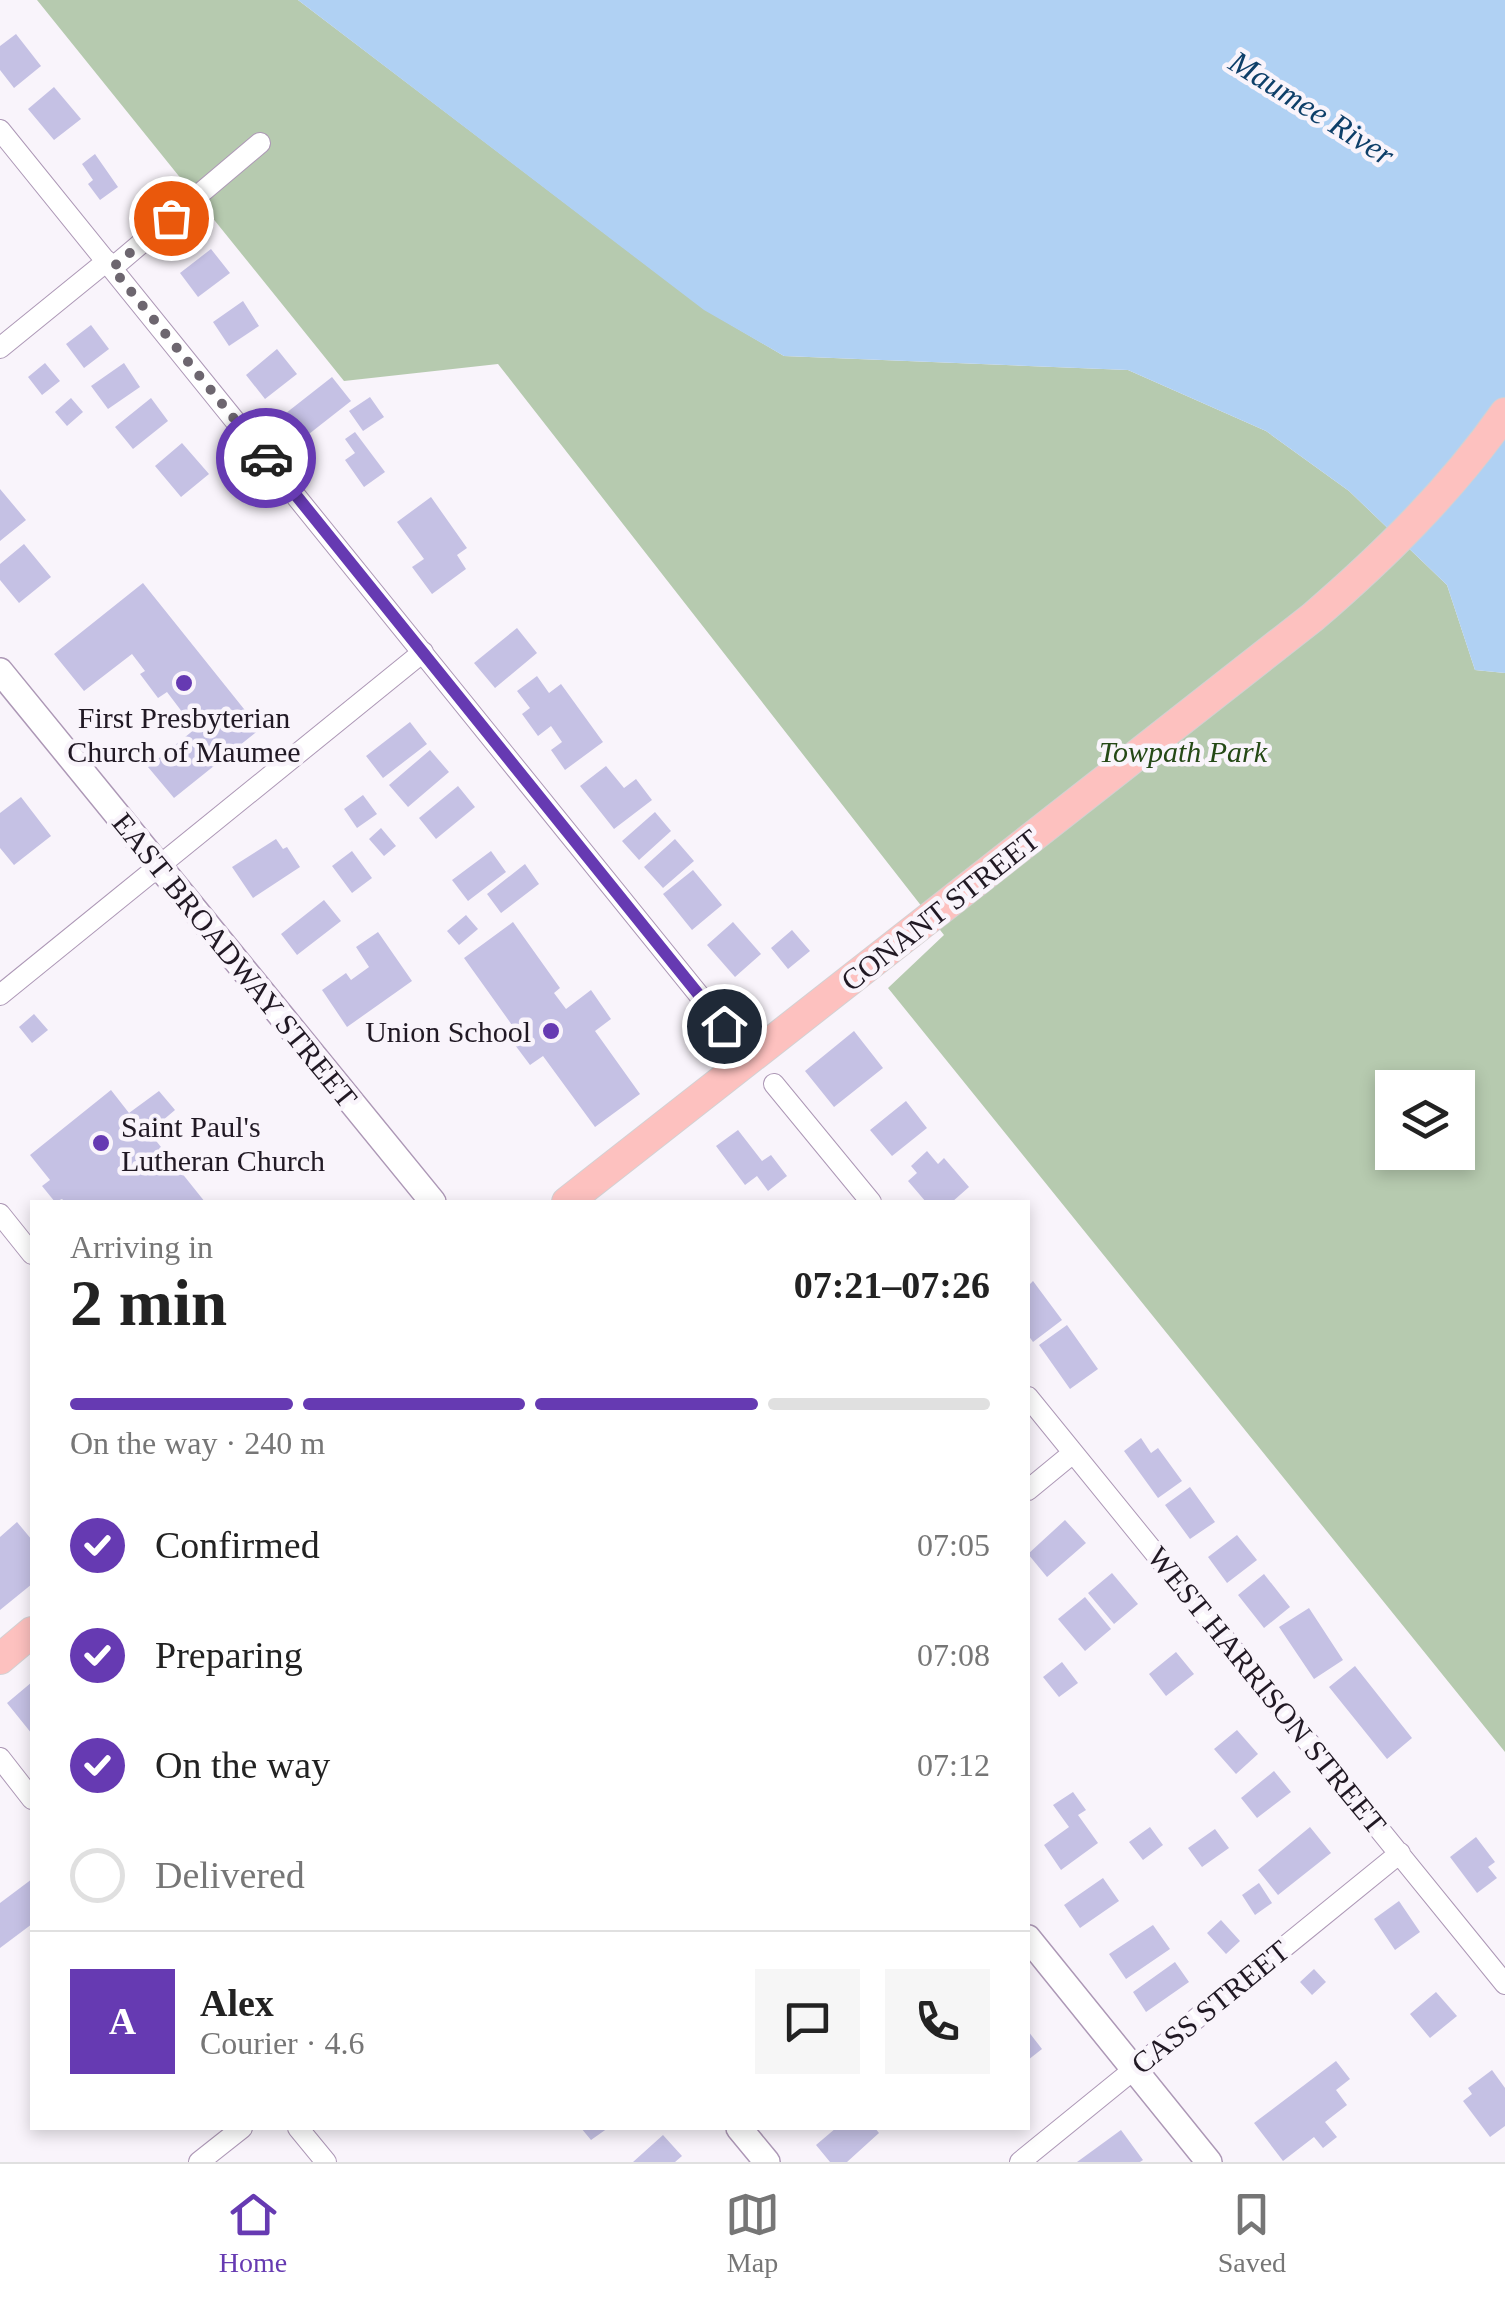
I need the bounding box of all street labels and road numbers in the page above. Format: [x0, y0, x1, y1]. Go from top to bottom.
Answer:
street label: EAST BROADWAY STREET [106, 806, 364, 1114]
street label: CONANT STREET [835, 823, 1045, 997]
street label: WEST HARRISON STREET [1141, 1540, 1393, 1840]
street label: CASS STREET [1125, 1934, 1295, 2080]

